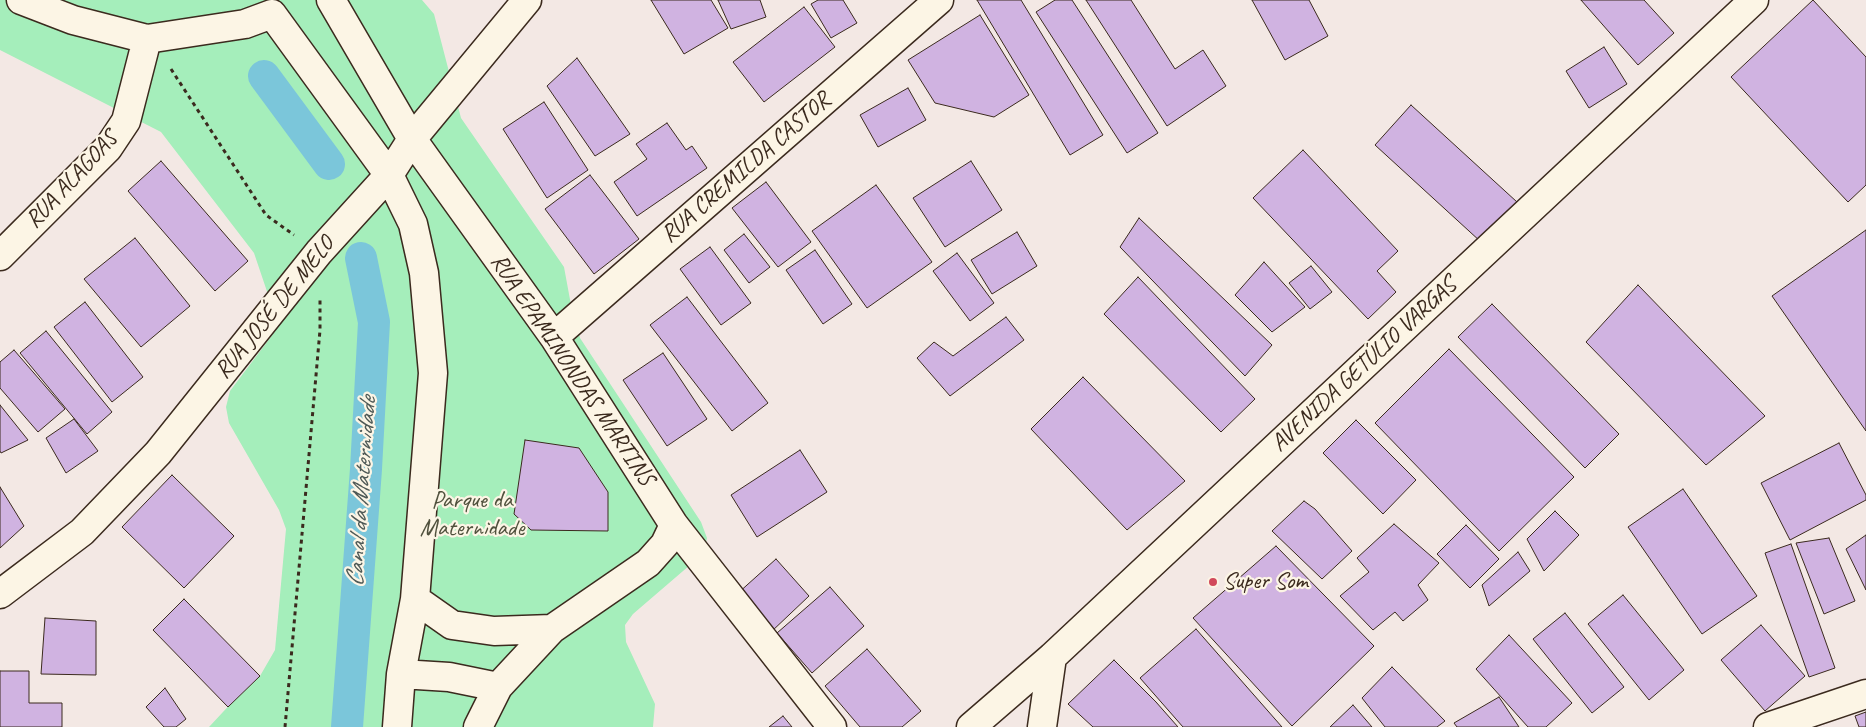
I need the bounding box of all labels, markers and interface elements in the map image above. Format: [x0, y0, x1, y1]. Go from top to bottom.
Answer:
street label: RUA CREMILDA CASTOR [655, 87, 837, 249]
street label: RUA ALAGOAS [20, 125, 124, 235]
street label: RUA JOSÉ DE MELO [209, 231, 341, 385]
street label: RUA EPAMINONDAS MARTINS [484, 249, 660, 491]
street label: AVENIDA GETÚLIO VARGAS [1265, 272, 1463, 458]
water label: Canal da Maternidade [340, 396, 384, 588]
park label: Parque da Maternidade [420, 487, 524, 543]
place label: Super Som [1223, 568, 1308, 596]
marker: Super Som [1207, 576, 1219, 588]

